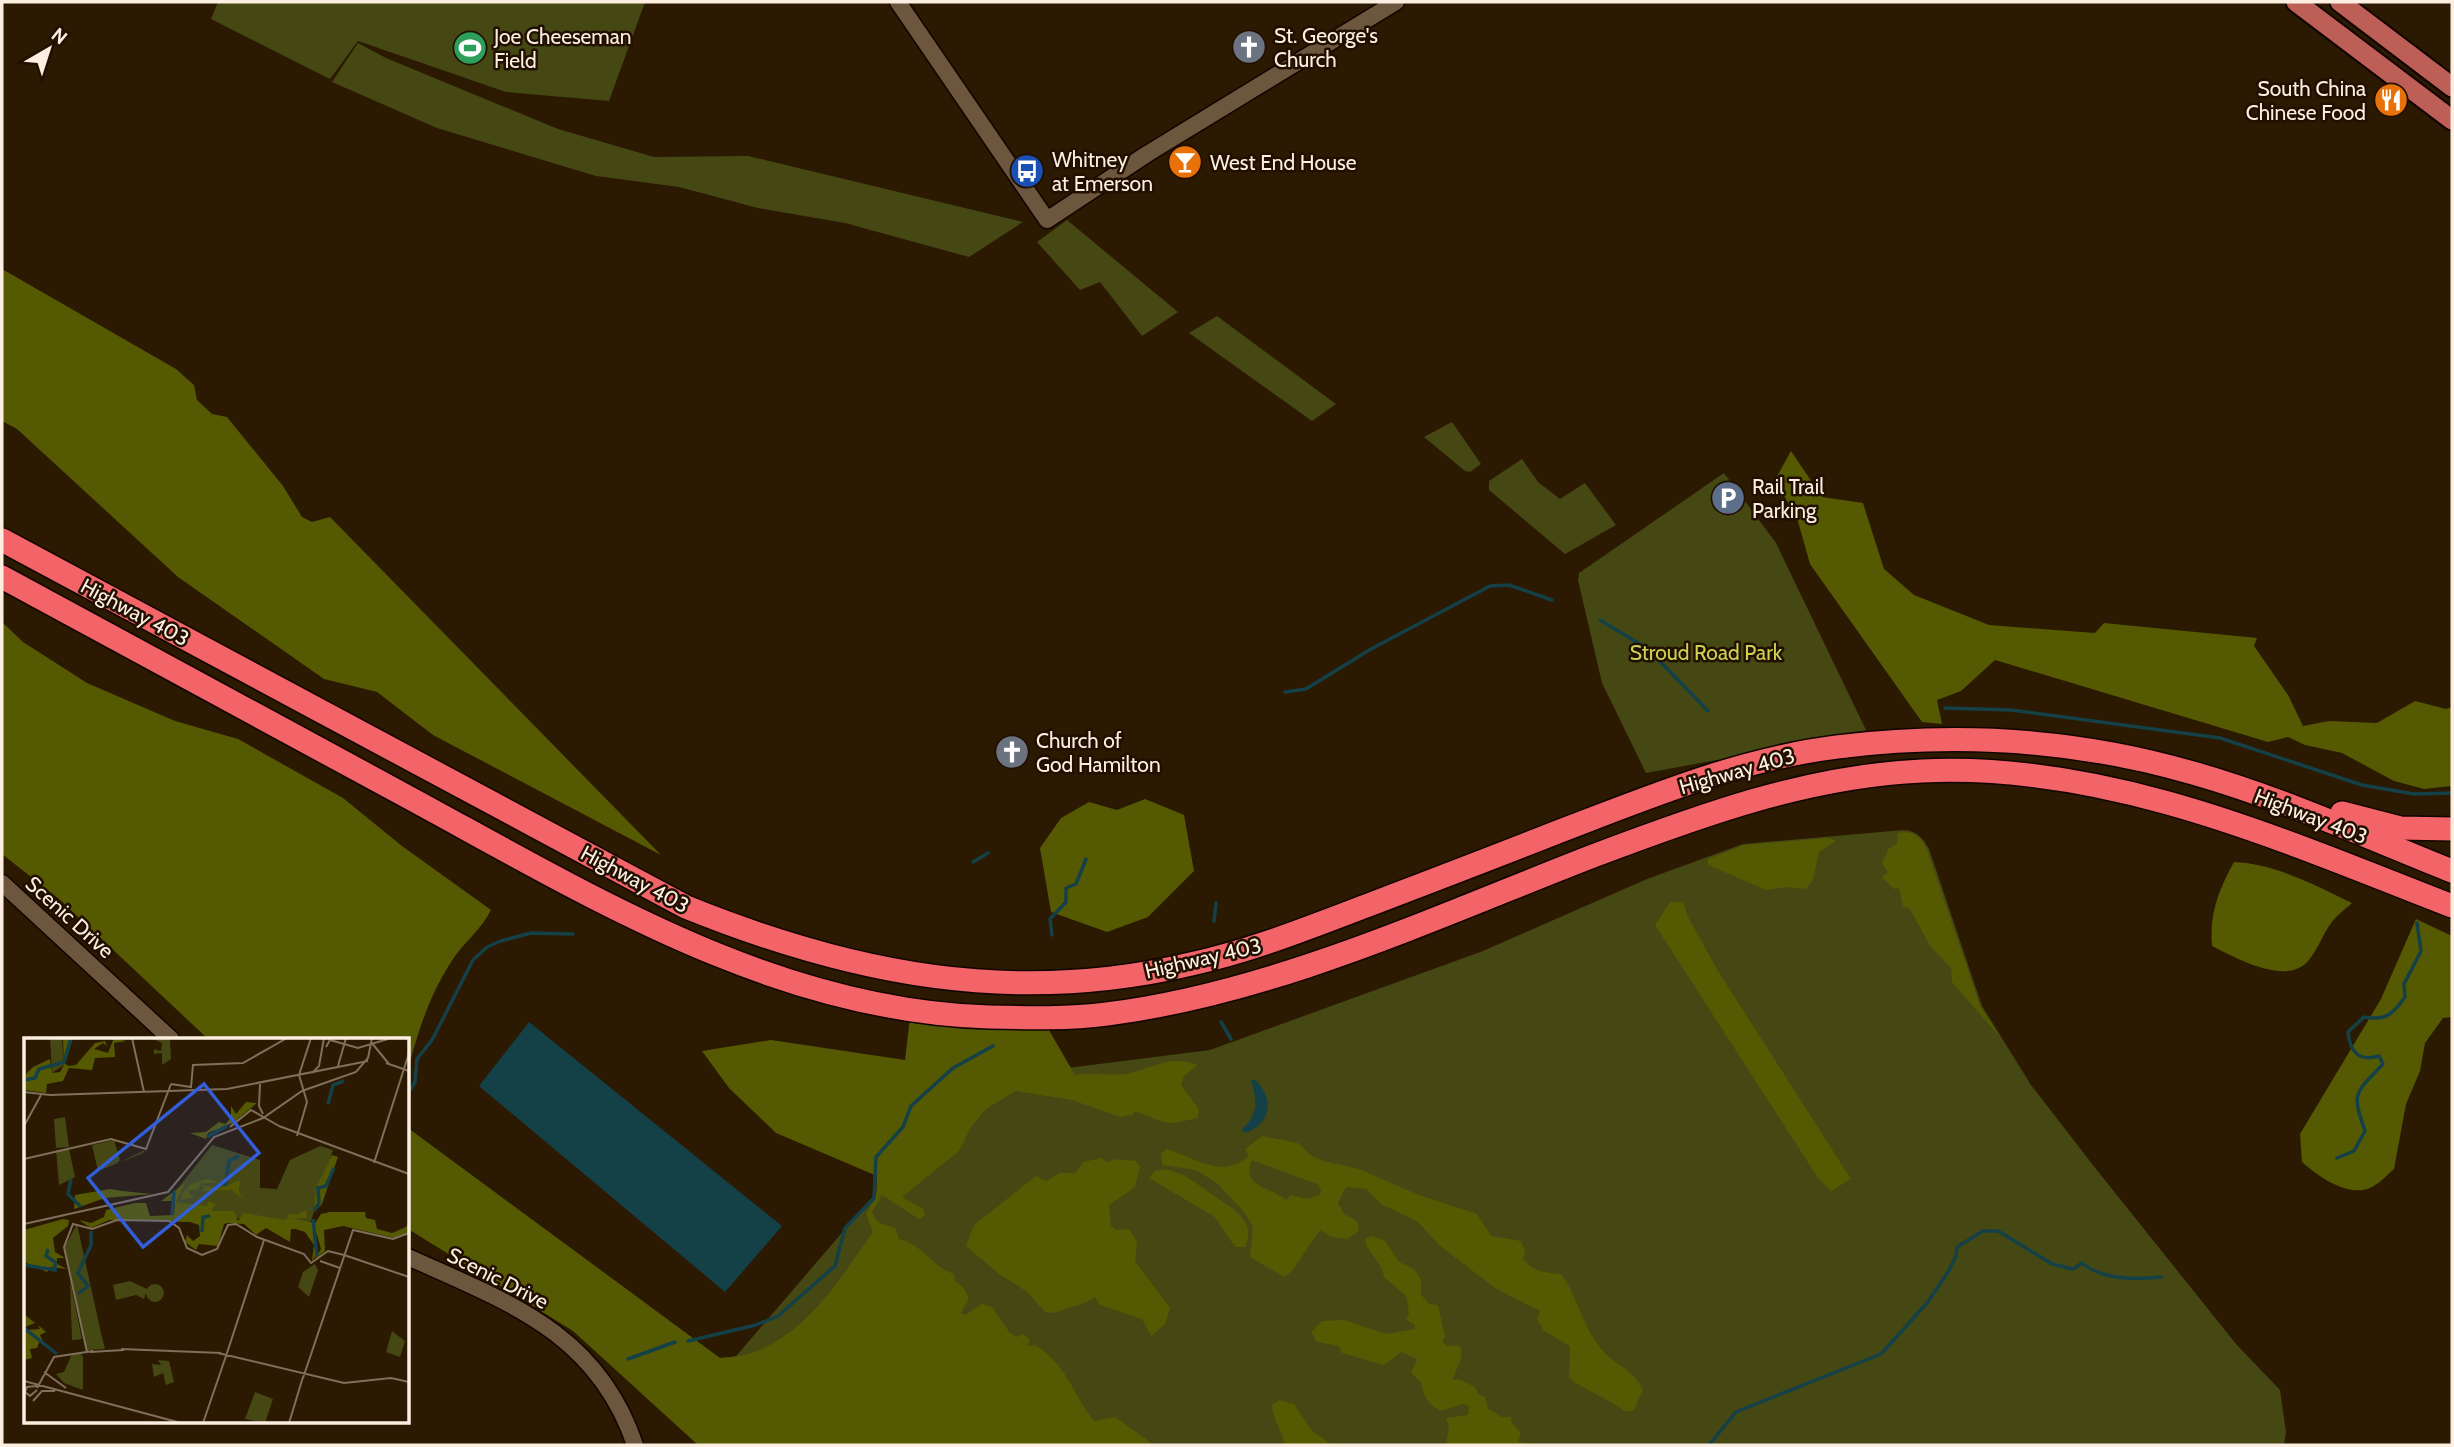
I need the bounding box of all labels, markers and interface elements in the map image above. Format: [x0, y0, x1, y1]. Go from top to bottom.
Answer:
north arrow [14, 14, 84, 84]
text: N [47, 23, 72, 49]
place label: St. George's Church [1274, 23, 1378, 72]
place label: Joe Cheeseman Field [493, 24, 632, 73]
church icon: St. George's Church [1230, 28, 1268, 66]
sports icon: Joe Cheeseman Field [451, 29, 489, 67]
place label: South China Chinese Food [2246, 76, 2366, 125]
restaurant icon: South China Chinese Food [2372, 81, 2410, 119]
bar icon: West End House [1166, 143, 1204, 181]
place label: Whitney at Emerson [1052, 147, 1153, 196]
place label: West End House [1210, 150, 1357, 175]
bus stop icon: Whitney at Emerson [1008, 152, 1046, 190]
place label: Rail Trail Parking [1752, 474, 1824, 523]
parking icon: Rail Trail Parking [1709, 479, 1747, 517]
street label: Highway 403 [77, 573, 193, 651]
park label: Stroud Road Park [1630, 640, 1783, 665]
place label: Church of God Hamilton [1036, 728, 1161, 777]
church icon: Church of God Hamilton [993, 733, 1031, 771]
street label: Highway 403 [1676, 743, 1798, 799]
street label: Highway 403 [2251, 783, 2371, 849]
street label: Highway 403 [577, 840, 693, 918]
street label: Scenic Drive [21, 871, 119, 963]
street label: Highway 403 [1142, 932, 1264, 984]
inset map [24, 1038, 410, 1422]
street label: Scenic Drive [443, 1242, 553, 1314]

